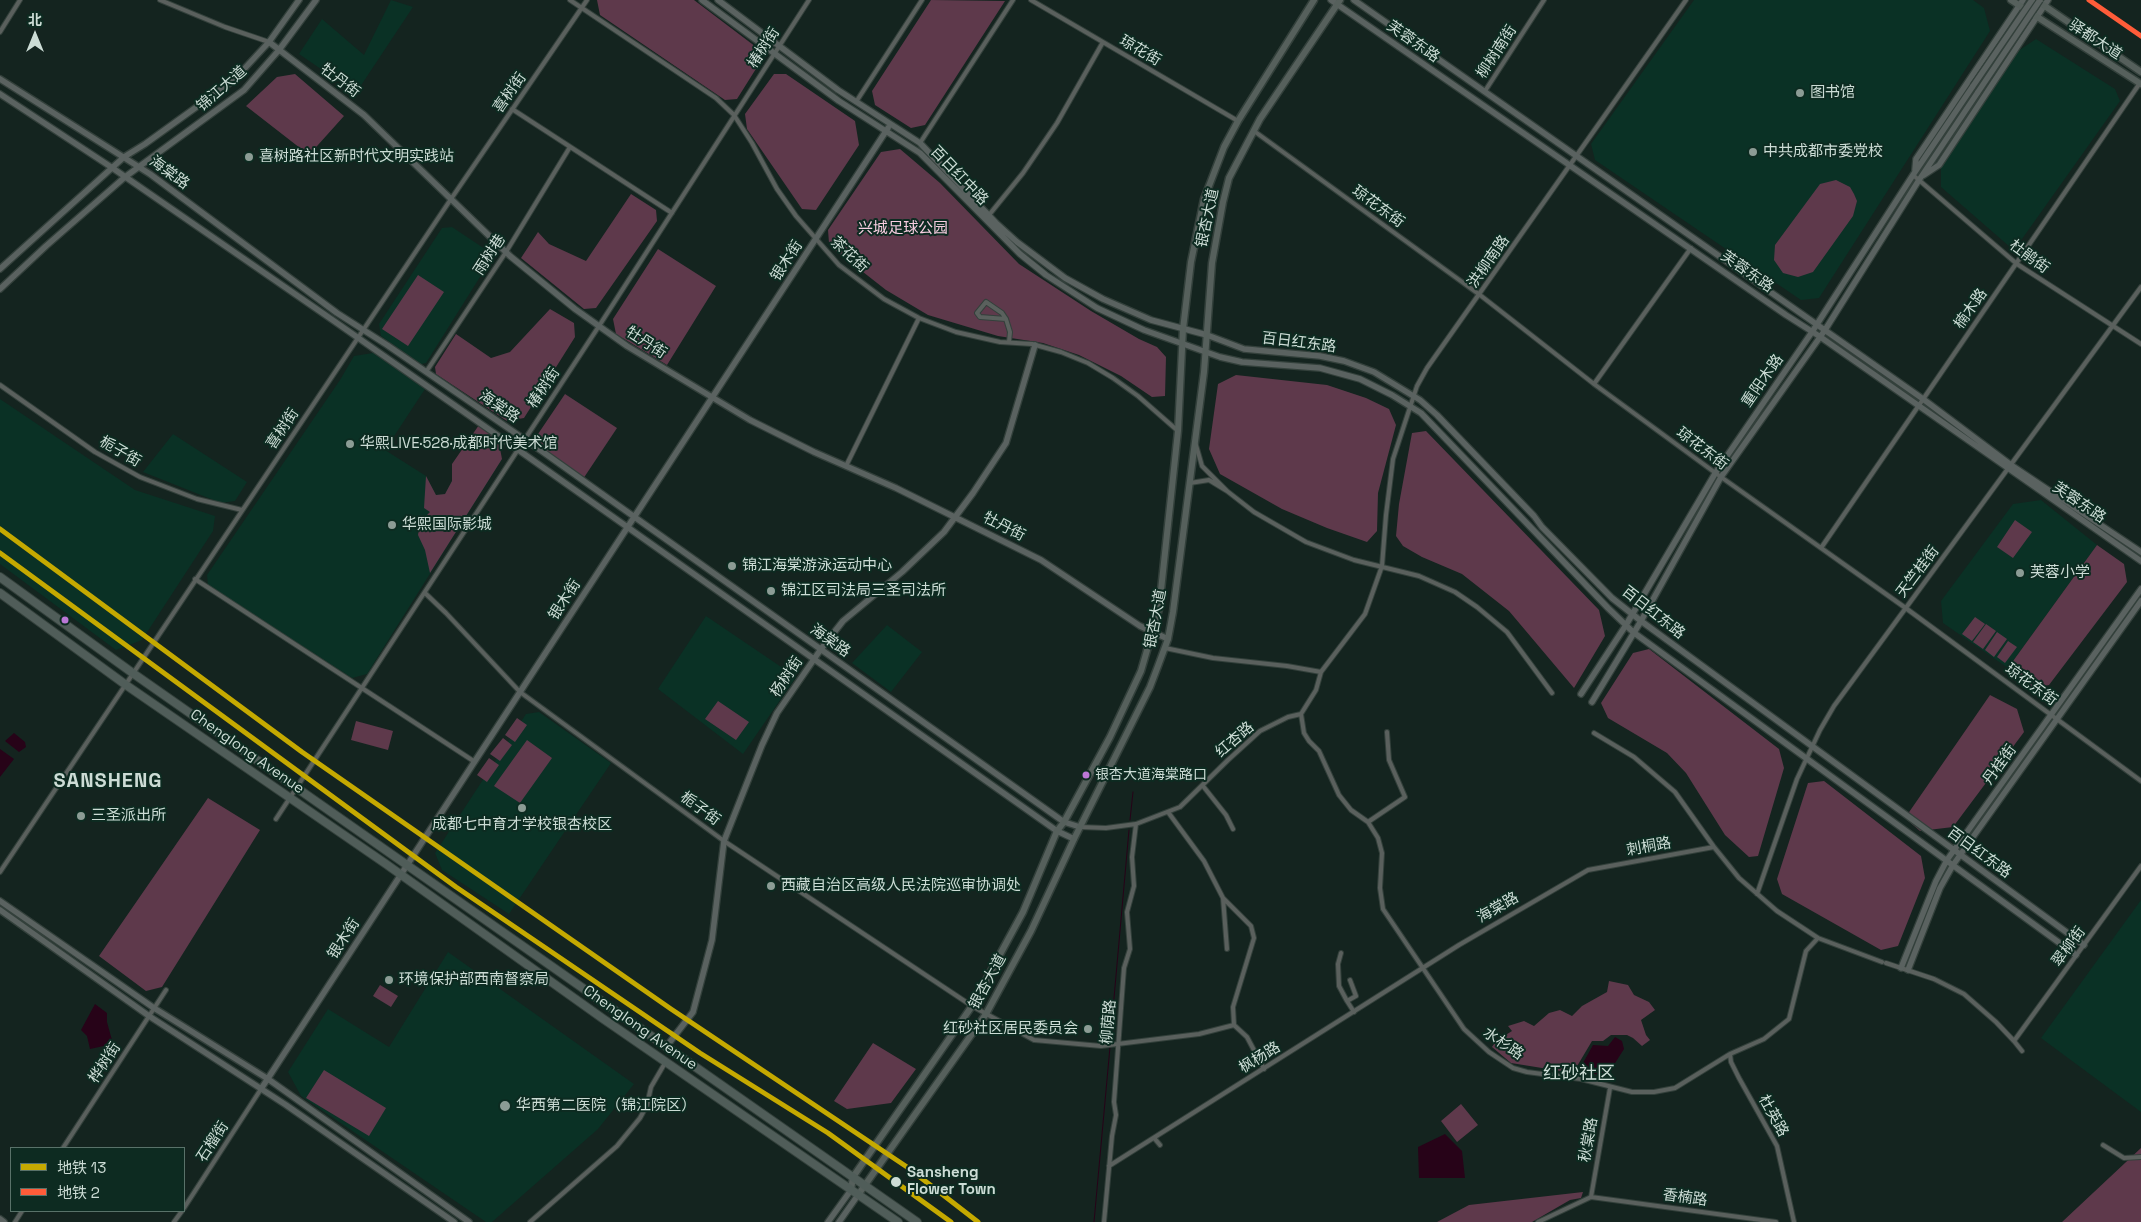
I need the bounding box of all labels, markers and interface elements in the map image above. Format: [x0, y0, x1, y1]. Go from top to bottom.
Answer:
north arrow [10, 10, 60, 60]
text: 北 [28, 11, 42, 29]
street label: 驿都大道 [2065, 16, 2125, 64]
street label: 芙蓉东路 [1383, 17, 1443, 67]
street label: 柳树南街 [1473, 22, 1521, 82]
street label: 椿树街 [744, 24, 784, 72]
street label: 琼花街 [1116, 32, 1164, 70]
street label: 牡丹街 [317, 60, 363, 102]
street label: 锦江大道 [193, 63, 251, 115]
street label: 喜树街 [490, 69, 530, 117]
place label: 图书馆 [1810, 84, 1855, 102]
marker: 图书馆 [1794, 87, 1806, 99]
street label: 百日红中路 [926, 143, 992, 209]
place label: 中共成都市委党校 [1763, 143, 1883, 161]
marker: 中共成都市委党校 [1747, 146, 1759, 158]
place label: 喜树路社区新时代文明实践站 [259, 148, 454, 166]
marker: 喜树路社区新时代文明实践站 [243, 151, 255, 163]
street label: 海棠路 [146, 152, 192, 194]
street label: 琼花东街 [1348, 182, 1408, 232]
street label: 银杏大道 [1193, 187, 1223, 249]
park label: 兴城足球公园 [858, 220, 948, 238]
street label: 雨树巷 [470, 231, 510, 279]
street label: 洪柳南路 [1464, 232, 1514, 292]
street label: 茶花街 [826, 233, 872, 277]
street label: 杜鹃街 [2006, 236, 2052, 278]
street label: 银木街 [767, 237, 807, 285]
street label: 芙蓉东路 [1717, 247, 1777, 297]
street label: 楠木路 [1951, 285, 1991, 333]
street label: 牡丹街 [622, 323, 670, 363]
street label: 百日红东路 [1261, 329, 1337, 357]
street label: 重阳木路 [1738, 351, 1788, 411]
street label: 椿树街 [524, 364, 564, 412]
street label: 海棠路 [475, 387, 523, 427]
street label: 喜树街 [263, 405, 303, 453]
street label: 琼花东街 [1673, 424, 1731, 474]
street label: 栀子街 [96, 433, 144, 471]
place label: 华熙LIVE·528·成都时代美术馆 [360, 435, 557, 453]
marker: 华熙LIVE·528·成都时代美术馆 [344, 438, 356, 450]
street label: 芙蓉东路 [2049, 479, 2109, 527]
street label: 牡丹街 [980, 509, 1028, 545]
place label: 华熙国际影城 [402, 516, 492, 534]
marker: 华熙国际影城 [386, 519, 398, 531]
street label: 天竺桂街 [1893, 543, 1943, 601]
place label: 锦江海棠游泳运动中心 [742, 557, 892, 575]
marker: 锦江海棠游泳运动中心 [726, 560, 738, 572]
place label: 芙蓉小学 [2030, 564, 2090, 582]
marker: 芙蓉小学 [2014, 567, 2026, 579]
street label: 银木街 [545, 576, 585, 624]
place label: 锦江区司法局三圣司法所 [781, 582, 946, 600]
street label: 百日红东路 [1618, 583, 1688, 643]
marker: 锦江区司法局三圣司法所 [765, 585, 777, 597]
street label: 银杏大道 [1141, 588, 1171, 650]
unlabelled marker [60, 615, 70, 625]
street label: 海棠路 [806, 621, 854, 661]
street label: 杨树街 [767, 653, 807, 701]
street label: 琼花东街 [2001, 660, 2061, 710]
street label: Chenglong Avenue [186, 706, 308, 798]
street label: 红杏路 [1212, 718, 1258, 762]
street label: 丹桂街 [1979, 742, 2021, 788]
place label: 银杏大道海棠路口 [1095, 767, 1207, 783]
district label: SANSHENG [52, 770, 164, 794]
marker: 银杏大道海棠路口 [1081, 770, 1091, 780]
street label: 栀子街 [677, 788, 723, 830]
marker: 成都七中育才学校银杏校区 [516, 802, 528, 814]
place label: 三圣派出所 [91, 807, 166, 825]
marker: 三圣派出所 [75, 810, 87, 822]
place label: 成都七中育才学校银杏校区 [432, 816, 612, 834]
street label: 百日红东路 [1943, 824, 2015, 882]
street label: 刺桐路 [1625, 834, 1673, 860]
place label: 西藏自治区高级人民法院巡审协调处 [781, 877, 1021, 895]
marker: 西藏自治区高级人民法院巡审协调处 [765, 880, 777, 892]
street label: 海棠路 [1474, 889, 1522, 927]
street label: 银木街 [324, 915, 364, 963]
street label: 翠柳街 [2048, 924, 2090, 970]
street label: 银杏大道 [966, 951, 1010, 1013]
place label: 环境保护部西南督察局 [399, 971, 549, 989]
marker: 环境保护部西南督察局 [383, 974, 395, 986]
street label: Chenglong Avenue [579, 982, 701, 1074]
street label: 柳荫路 [1098, 999, 1120, 1045]
place label: 红砂社区居民委员会 [943, 1020, 1078, 1038]
marker: 红砂社区居民委员会 [1082, 1023, 1094, 1035]
street label: 水杉路 [1479, 1024, 1527, 1064]
street label: 枫杨路 [1236, 1038, 1284, 1078]
street label: 桦树街 [85, 1039, 125, 1087]
district label: 红砂社区 [1543, 1063, 1615, 1085]
street label: 杜英路 [1754, 1092, 1792, 1140]
place label: 华西第二医院（锦江院区） [516, 1097, 696, 1115]
marker: 华西第二医院（锦江院区） [498, 1099, 512, 1113]
street label: 秋棠路 [1576, 1116, 1602, 1164]
street label: 石榴街 [193, 1118, 233, 1166]
legend [10, 1147, 185, 1212]
text: 地铁 13 [57, 1158, 106, 1177]
place label: Sansheng Flower Town [907, 1164, 996, 1199]
marker: Sansheng Flower Town [889, 1175, 903, 1189]
text: 地铁 2 [57, 1183, 100, 1202]
street label: 香楠路 [1661, 1186, 1709, 1210]

